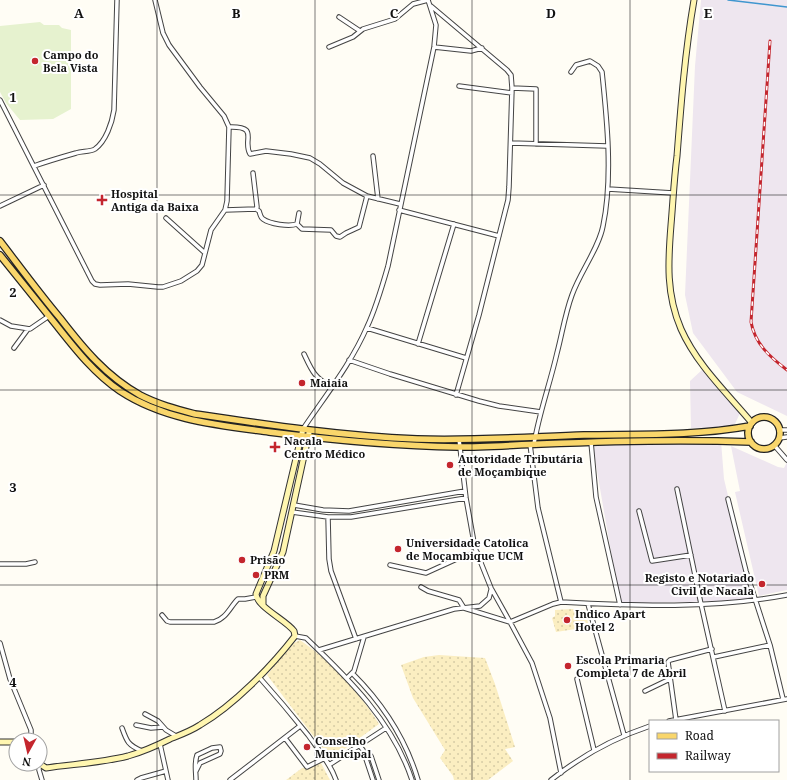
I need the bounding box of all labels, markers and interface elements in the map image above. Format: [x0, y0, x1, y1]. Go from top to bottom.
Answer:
text: A [74, 4, 84, 22]
text: B [232, 4, 241, 22]
text: C [390, 4, 399, 22]
text: D [546, 4, 556, 22]
text: E [704, 4, 713, 22]
place label: Campo do Bela Vista [43, 47, 99, 75]
marker: Campo do Bela Vista [30, 56, 40, 66]
text: 1 [9, 88, 17, 106]
place label: Hospital Antiga da Baixa [111, 186, 199, 214]
marker: Hospital Antiga da Baixa [96, 194, 108, 206]
text: 2 [9, 283, 17, 301]
place label: Maiaia [310, 375, 348, 390]
marker: Maiaia [297, 378, 307, 388]
place label: Nacala Centro Médico [284, 433, 365, 461]
marker: Nacala Centro Médico [269, 441, 281, 453]
place label: Autoridade Tributária de Moçambique [458, 451, 583, 479]
marker: Autoridade Tributária de Moçambique [445, 460, 455, 470]
text: 3 [9, 478, 17, 496]
place label: Universidade Catolica de Moçambique UCM [406, 535, 529, 563]
marker: Universidade Catolica de Moçambique UCM [393, 544, 403, 554]
place label: Prisão [250, 552, 286, 567]
marker: Prisão [237, 555, 247, 565]
place label: PRM [264, 567, 290, 582]
marker: PRM [251, 570, 261, 580]
place label: Registo e Notariado Civil de Nacala [645, 570, 754, 598]
marker: Registo e Notariado Civil de Nacala [757, 579, 767, 589]
place label: Indico Apart Hotel 2 [575, 606, 646, 634]
marker: Indico Apart Hotel 2 [562, 615, 572, 625]
place label: Escola Primaria Completa 7 de Abril [576, 652, 687, 680]
marker: Escola Primaria Completa 7 de Abril [563, 661, 573, 671]
text: 4 [9, 673, 17, 691]
legend [649, 720, 779, 772]
text: Road [685, 727, 715, 744]
north arrow [8, 732, 48, 772]
place label: Conselho Municipal [315, 733, 371, 761]
marker: Conselho Municipal [302, 742, 312, 752]
text: Railway [685, 747, 731, 764]
text: N [21, 754, 32, 770]

